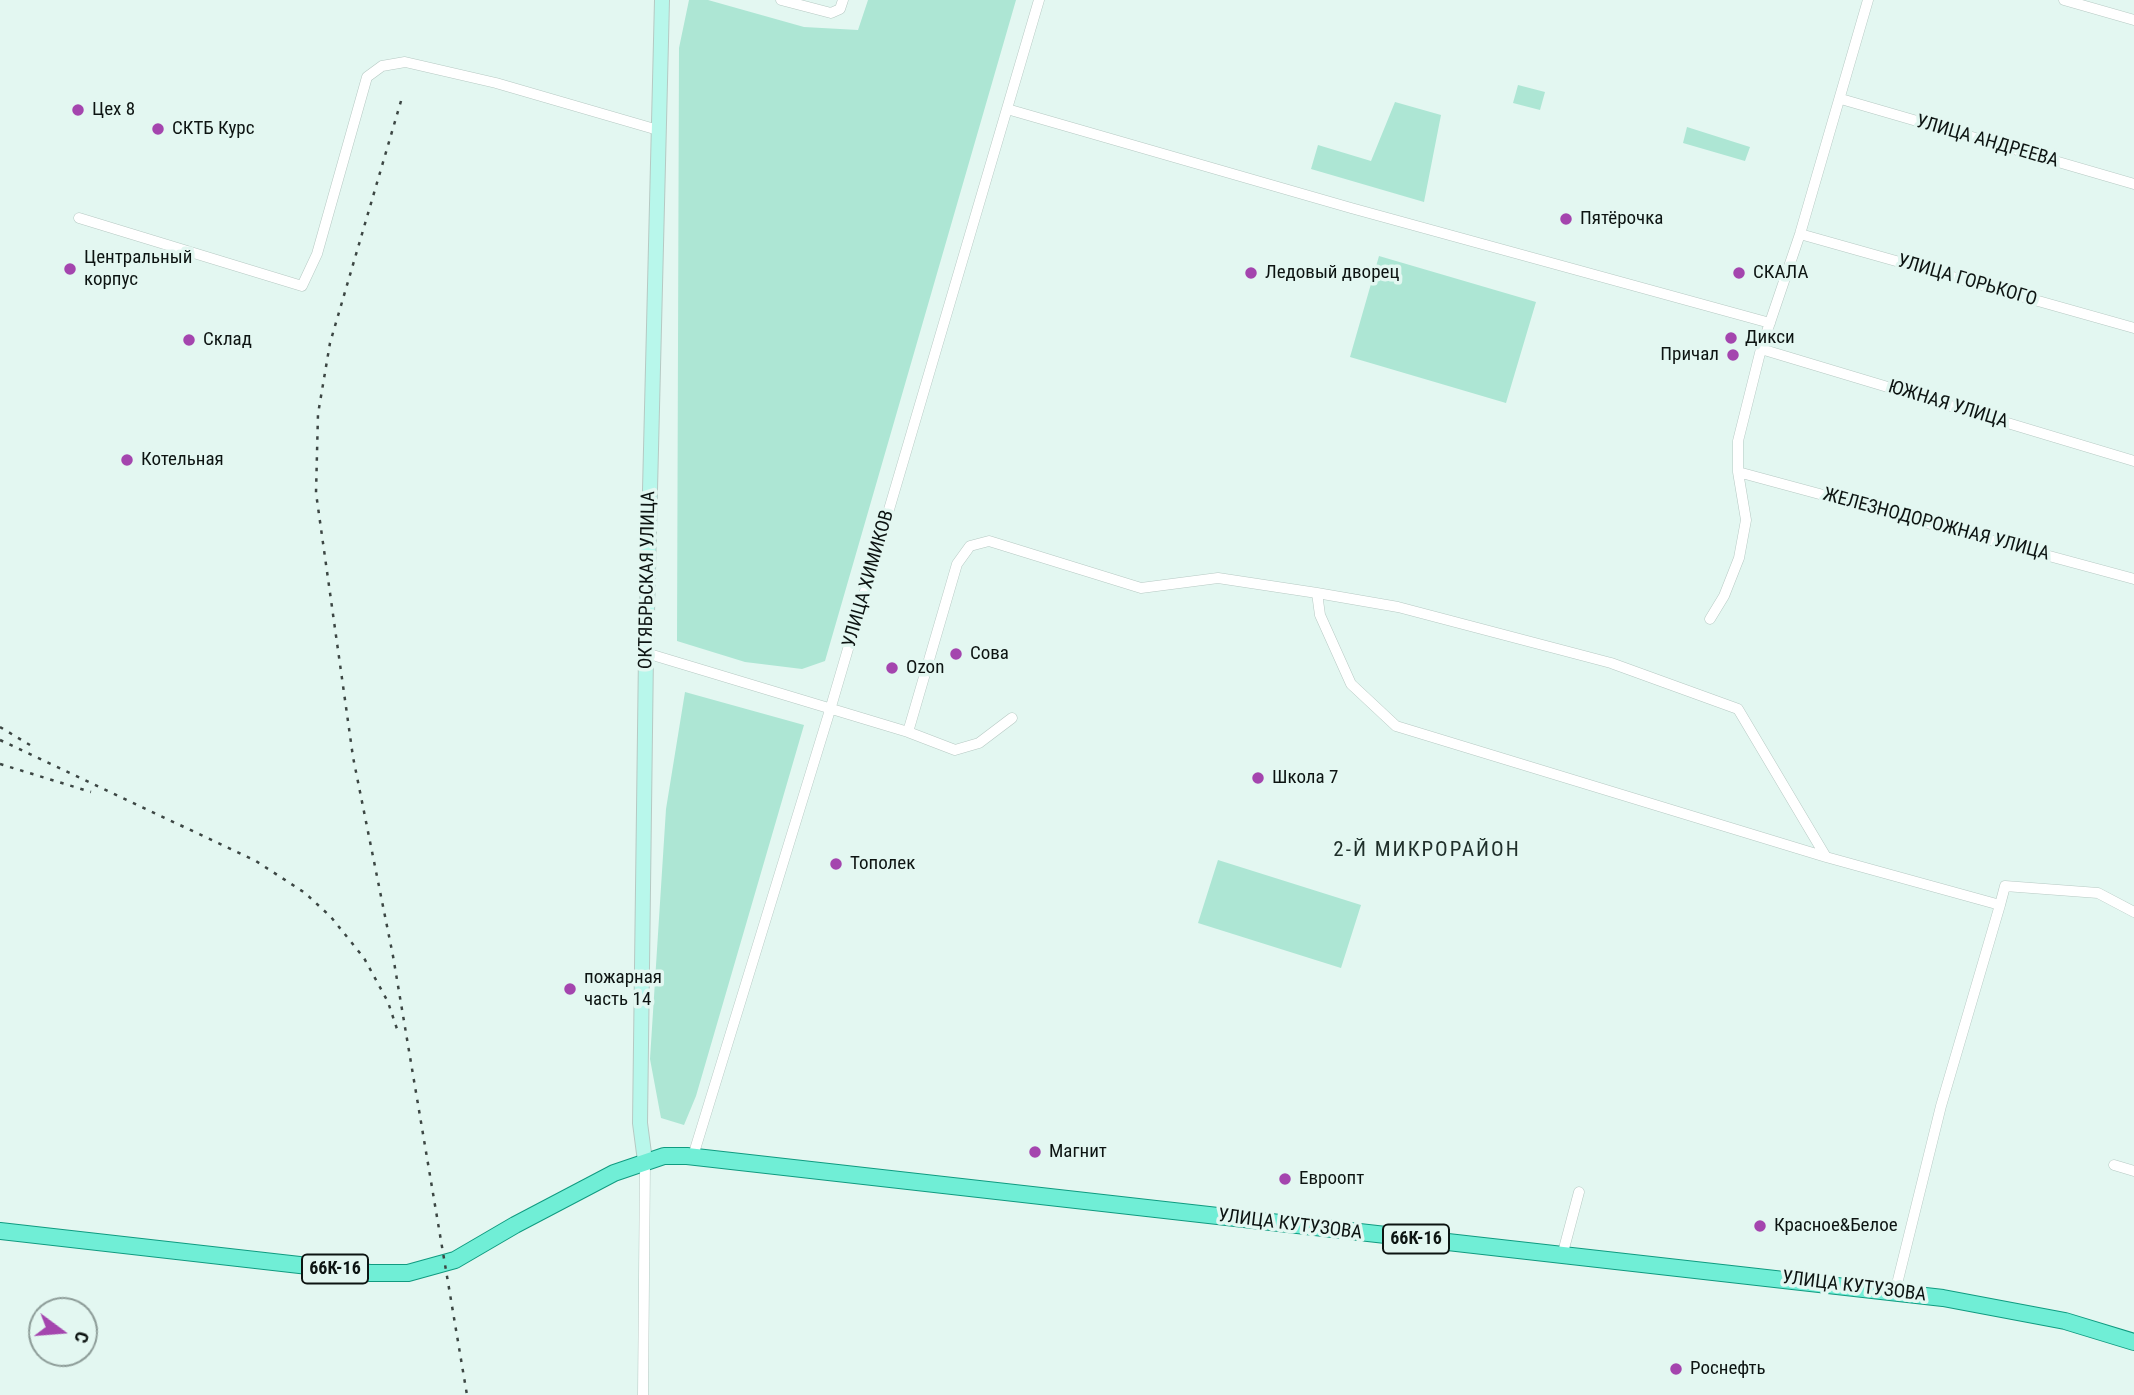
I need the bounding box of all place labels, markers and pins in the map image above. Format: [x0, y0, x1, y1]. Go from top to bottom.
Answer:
place label: Цех 8 [92, 99, 135, 121]
marker: Цех 8 [70, 102, 86, 118]
place label: СКТБ Курс [172, 118, 254, 140]
marker: СКТБ Курс [150, 121, 166, 137]
place label: Пятёрочка [1580, 208, 1663, 230]
marker: Пятёрочка [1558, 211, 1574, 227]
place label: Центральный корпус [84, 247, 192, 291]
marker: Центральный корпус [62, 261, 78, 277]
place label: Ледовый дворец [1265, 262, 1399, 284]
place label: СКАЛА [1753, 262, 1808, 284]
marker: Ледовый дворец [1243, 265, 1259, 281]
marker: СКАЛА [1731, 265, 1747, 281]
place label: Дикси [1745, 327, 1795, 349]
place label: Склад [203, 329, 252, 351]
marker: Дикси [1723, 330, 1739, 346]
marker: Склад [181, 332, 197, 348]
place label: Причал [1660, 344, 1719, 366]
marker: Причал [1725, 347, 1741, 363]
place label: Котельная [141, 449, 224, 471]
marker: Котельная [119, 452, 135, 468]
place label: Сова [970, 643, 1009, 665]
marker: Сова [948, 646, 964, 662]
place label: Ozon [906, 657, 944, 679]
marker: Ozon [884, 660, 900, 676]
place label: Школа 7 [1272, 767, 1338, 789]
marker: Школа 7 [1250, 770, 1266, 786]
place label: Тополек [850, 853, 915, 875]
marker: Тополек [828, 856, 844, 872]
place label: пожарная часть 14 [584, 967, 662, 1011]
marker: пожарная часть 14 [562, 981, 578, 997]
place label: Магнит [1049, 1141, 1107, 1163]
marker: Магнит [1027, 1144, 1043, 1160]
place label: Евроопт [1299, 1168, 1364, 1190]
marker: Евроопт [1277, 1171, 1293, 1187]
place label: Красное&Белое [1774, 1215, 1898, 1237]
marker: Красное&Белое [1752, 1218, 1768, 1234]
place label: Роснефть [1690, 1358, 1766, 1380]
marker: Роснефть [1668, 1361, 1684, 1377]

